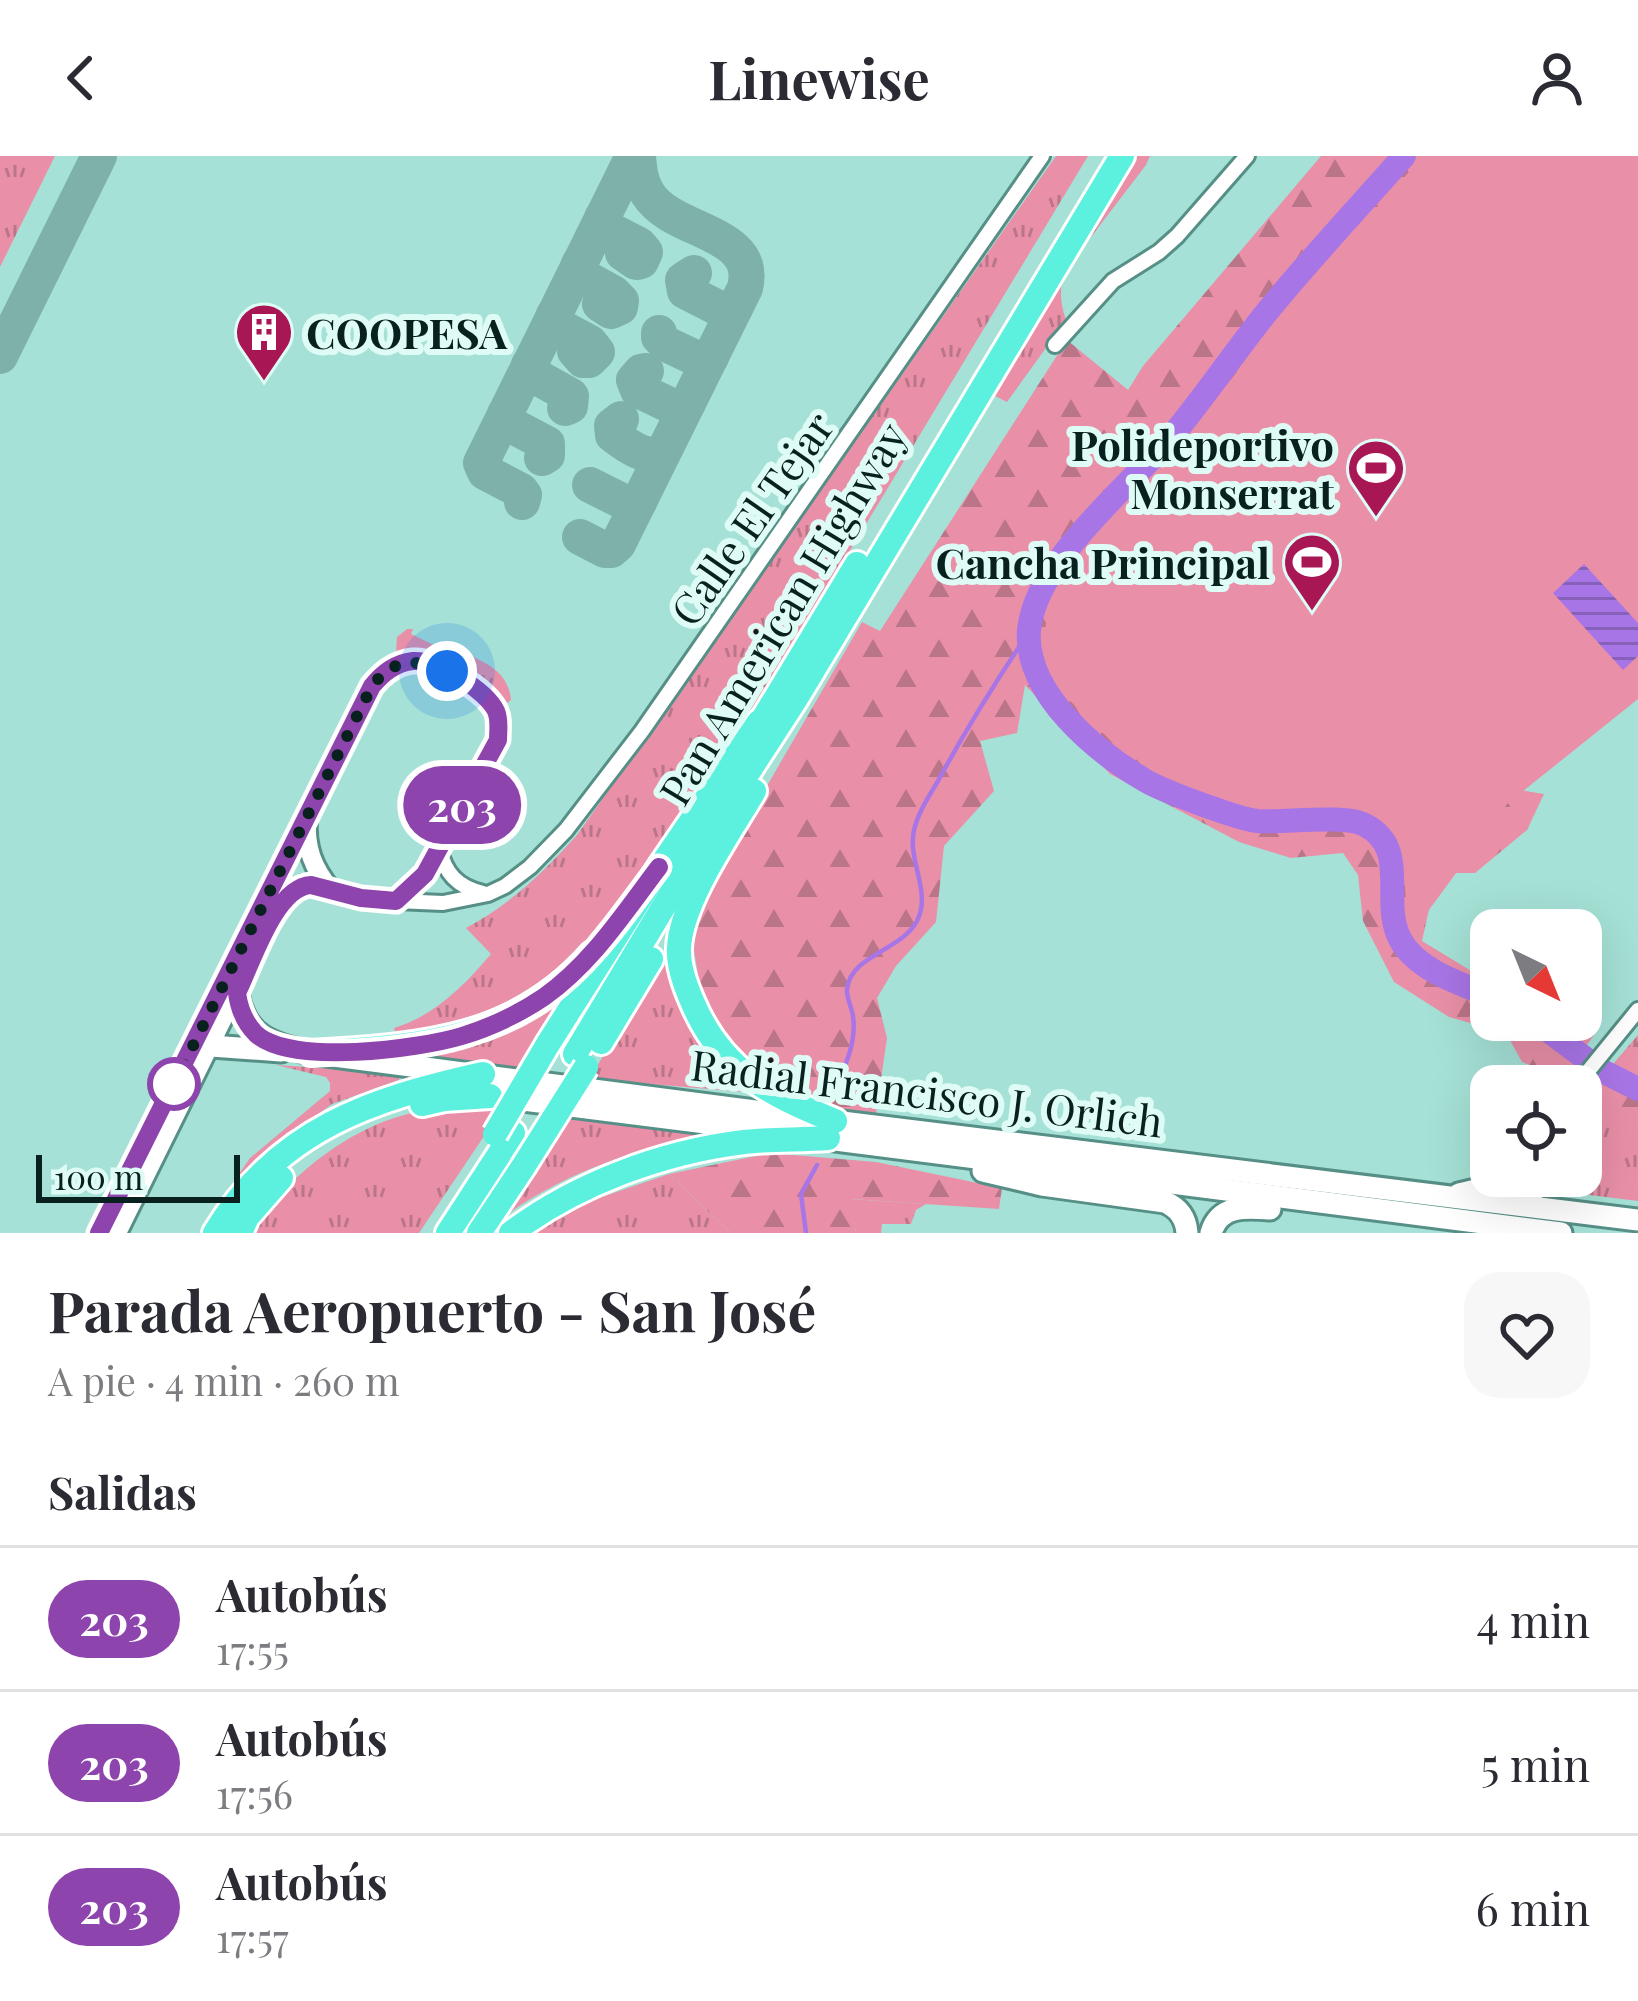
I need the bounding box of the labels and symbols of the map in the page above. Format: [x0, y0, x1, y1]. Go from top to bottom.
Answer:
building icon: COOPESA [233, 301, 295, 383]
place label: COOPESA [306, 304, 508, 360]
street label: Calle El Tejar [657, 400, 845, 636]
street label: Pan American Highway [646, 411, 918, 815]
place label: Polideportivo Monserrat [1071, 416, 1334, 520]
sports icon: Polideportivo Monserrat [1345, 437, 1407, 519]
sports icon: Cancha Principal [1281, 531, 1343, 613]
place label: Cancha Principal [936, 534, 1270, 590]
your location [417, 641, 477, 701]
line badge: 203 [393, 766, 531, 844]
north arrow [1470, 909, 1602, 1041]
street label: Radial Francisco J. Orlich [688, 1035, 1166, 1149]
unlabelled marker [149, 1059, 199, 1109]
scale bar [36, 1149, 240, 1202]

